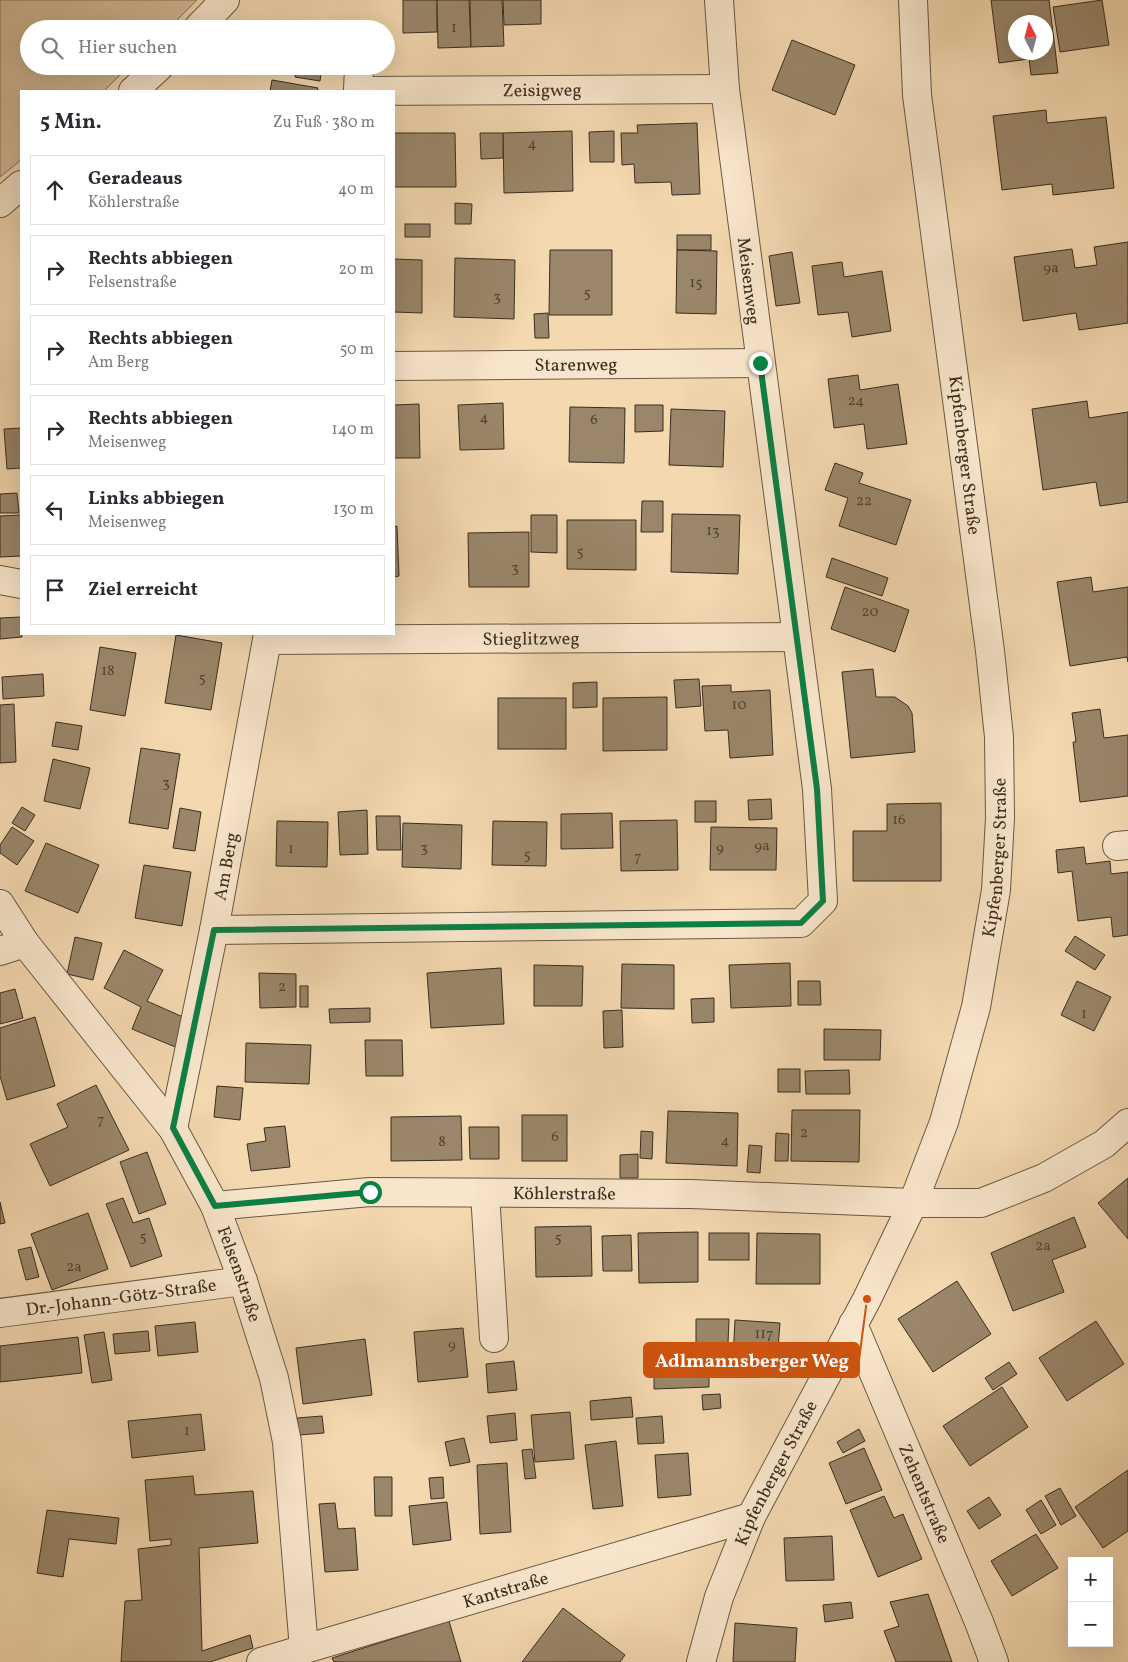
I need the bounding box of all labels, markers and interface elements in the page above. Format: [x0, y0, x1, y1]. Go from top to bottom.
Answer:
north arrow [1008, 15, 1053, 60]
house number: 1 [451, 18, 457, 39]
search box [20, 20, 395, 75]
icon: search [38, 34, 66, 62]
text: Hier suchen [78, 35, 177, 61]
street label: Zeisigweg [502, 79, 582, 104]
text: 5 Min. [40, 108, 102, 137]
text: Zu Fuß · 380 m [273, 112, 375, 134]
house number: 4 [528, 134, 537, 155]
text: Geradeaus [88, 166, 183, 192]
icon: ahead [41, 176, 69, 204]
text: 40 m [338, 179, 374, 201]
text: Köhlerstraße [88, 192, 179, 214]
street label: Meisenweg [730, 236, 765, 326]
text: Rechts abbiegen [88, 246, 233, 272]
icon: right [41, 256, 69, 284]
house number: 9a [1043, 258, 1059, 279]
text: 20 m [339, 259, 374, 281]
text: Felsenstraße [88, 272, 177, 294]
house number: 15 [689, 273, 703, 294]
house number: 5 [583, 283, 591, 304]
house number: 3 [493, 287, 501, 308]
text: Rechts abbiegen [88, 326, 233, 352]
icon: right [41, 336, 69, 364]
text: 50 m [340, 339, 374, 361]
text: Am Berg [88, 352, 149, 374]
route end [749, 352, 772, 375]
street label: Starenweg [534, 353, 618, 379]
street label: Kipfenberger Straße [941, 374, 986, 536]
house number: 24 [848, 391, 864, 412]
text: Rechts abbiegen [88, 406, 233, 432]
house number: 4 [480, 408, 489, 429]
house number: 6 [590, 410, 598, 431]
icon: right [41, 416, 69, 444]
text: 140 m [332, 419, 374, 441]
text: Meisenweg [88, 432, 166, 454]
text: Links abbiegen [88, 486, 225, 512]
house number: 22 [856, 491, 872, 512]
icon: left [41, 496, 69, 524]
text: 130 m [333, 499, 374, 521]
text: Meisenweg [88, 512, 166, 534]
house number: 13 [706, 521, 720, 542]
house number: 5 [576, 542, 584, 563]
house number: 3 [511, 558, 519, 579]
icon: arrive [41, 576, 69, 604]
text: Ziel erreicht [88, 577, 198, 603]
house number: 20 [862, 602, 878, 623]
street label: Stieglitzweg [482, 627, 580, 653]
house number: 18 [101, 661, 115, 682]
house number: 5 [198, 668, 206, 689]
house number: 10 [732, 695, 746, 716]
house number: 3 [162, 773, 170, 794]
street label: Kipfenberger Straße [977, 778, 1014, 940]
house number: 16 [892, 810, 906, 831]
street label: Am Berg [209, 830, 246, 903]
house number: 9a [754, 836, 770, 857]
house number: 3 [420, 838, 428, 859]
house number: 9 [716, 838, 724, 859]
house number: 1 [288, 839, 294, 860]
house number: 5 [523, 845, 531, 866]
house number: 7 [634, 847, 642, 868]
house number: 2 [278, 977, 286, 998]
house number: 1 [1081, 1004, 1087, 1025]
house number: 7 [97, 1110, 105, 1131]
house number: 2 [800, 1123, 808, 1144]
house number: 6 [551, 1127, 559, 1148]
house number: 4 [721, 1131, 730, 1152]
house number: 8 [438, 1132, 446, 1153]
route start [359, 1181, 382, 1204]
street label: Köhlerstraße [513, 1182, 616, 1208]
street label: Felsenstraße [210, 1223, 266, 1325]
house number: 5 [139, 1227, 147, 1248]
house number: 5 [554, 1228, 562, 1249]
house number: 2a [1035, 1236, 1051, 1257]
house number: 2a [66, 1257, 82, 1278]
street label: Dr.-Johann-Götz-Straße [24, 1274, 218, 1323]
house number: 117 [755, 1324, 773, 1345]
house number: 9 [448, 1335, 456, 1356]
callout: Adlmannsberger Weg [644, 1343, 859, 1377]
text: Adlmannsberger Weg [655, 1349, 849, 1375]
street label: Kipfenberger Straße [730, 1397, 825, 1550]
house number: 1 [184, 1421, 190, 1442]
street label: Zehentstraße [891, 1440, 955, 1548]
map controls [1068, 1557, 1113, 1647]
button: + [1068, 1557, 1113, 1602]
street label: Kantstraße [460, 1567, 552, 1616]
button: − [1068, 1602, 1113, 1647]

